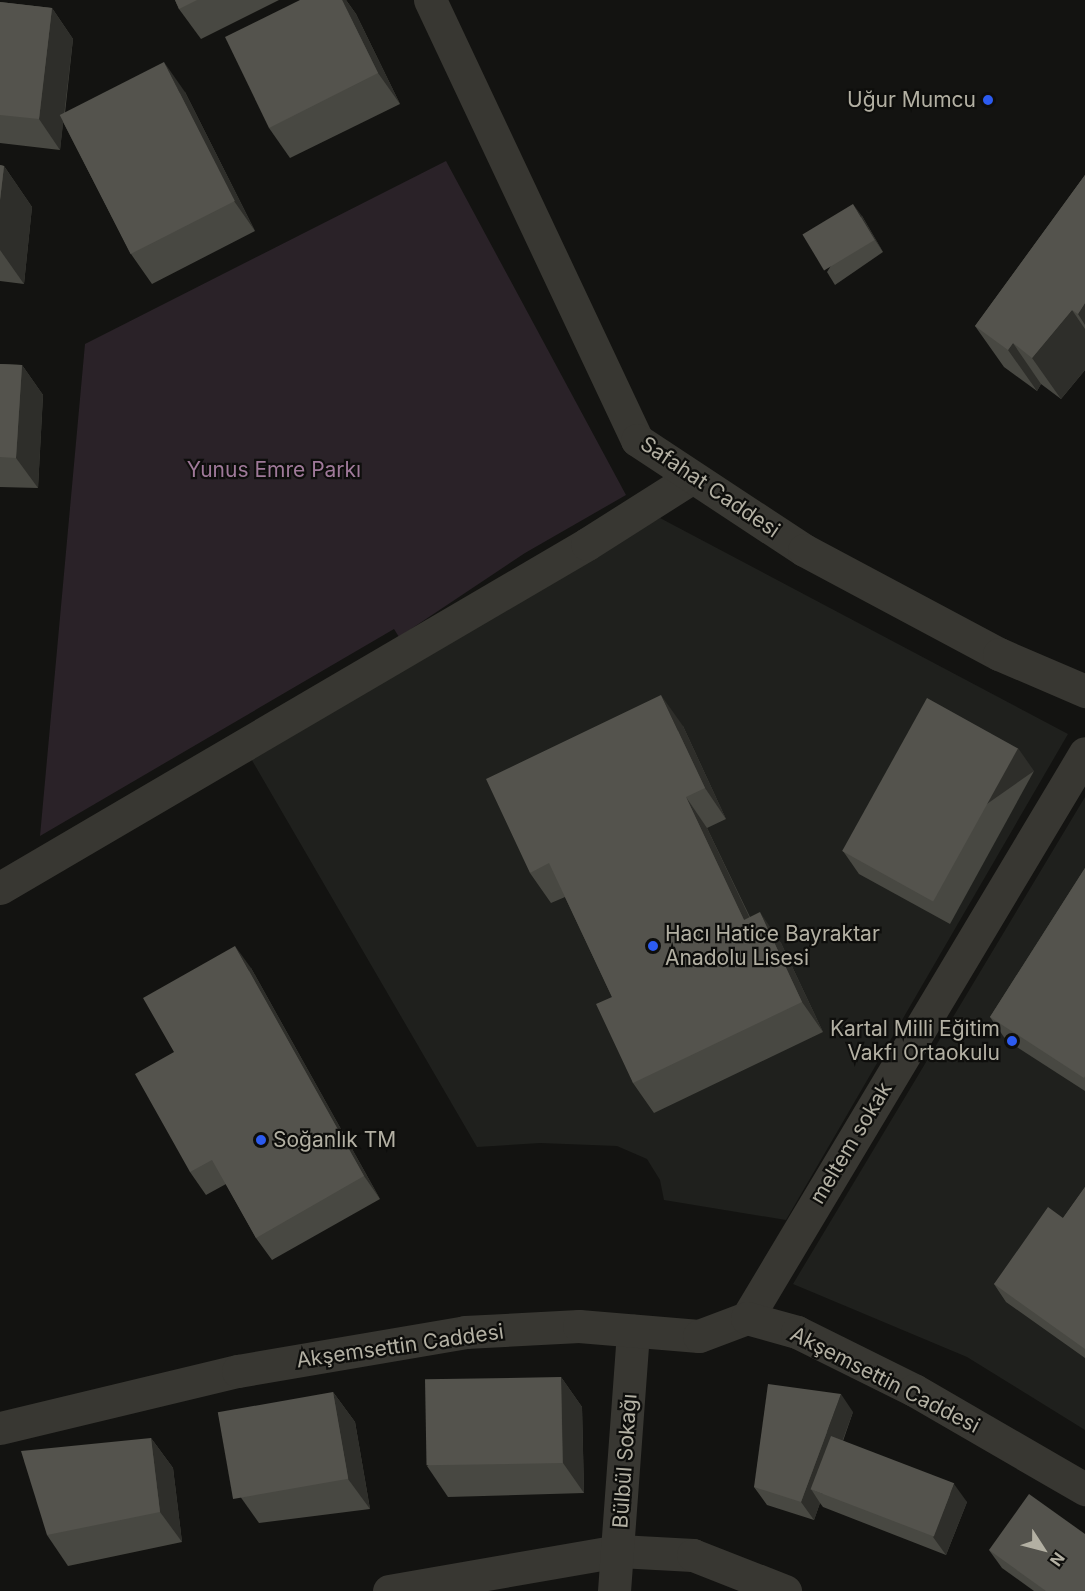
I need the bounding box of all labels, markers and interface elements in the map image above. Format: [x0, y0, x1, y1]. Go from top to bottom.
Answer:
place label: Uğur Mumcu [847, 87, 976, 113]
marker: Uğur Mumcu [981, 93, 995, 107]
street label: Safahat Caddesi [635, 431, 785, 543]
park label: Yunus Emre Parkı [187, 457, 361, 483]
place label: Hacı Hatice Bayraktar Anadolu Lisesi [665, 921, 880, 971]
marker: Hacı Hatice Bayraktar Anadolu Lisesi [646, 939, 660, 953]
place label: Kartal Milli Eğitim Vakfı Ortaokulu [830, 1016, 1000, 1066]
marker: Kartal Milli Eğitim Vakfı Ortaokulu [1005, 1034, 1019, 1048]
street label: meltem sokak [805, 1077, 897, 1209]
place label: Soğanlık TM [273, 1127, 396, 1153]
marker: Soğanlık TM [254, 1133, 268, 1147]
street label: Akşemsettin Caddesi [295, 1319, 505, 1373]
street label: Akşemsettin Caddesi [786, 1321, 984, 1439]
street label: Bülbül Sokağı [608, 1393, 642, 1529]
north arrow [1013, 1519, 1073, 1579]
text: N [1046, 1549, 1069, 1570]

